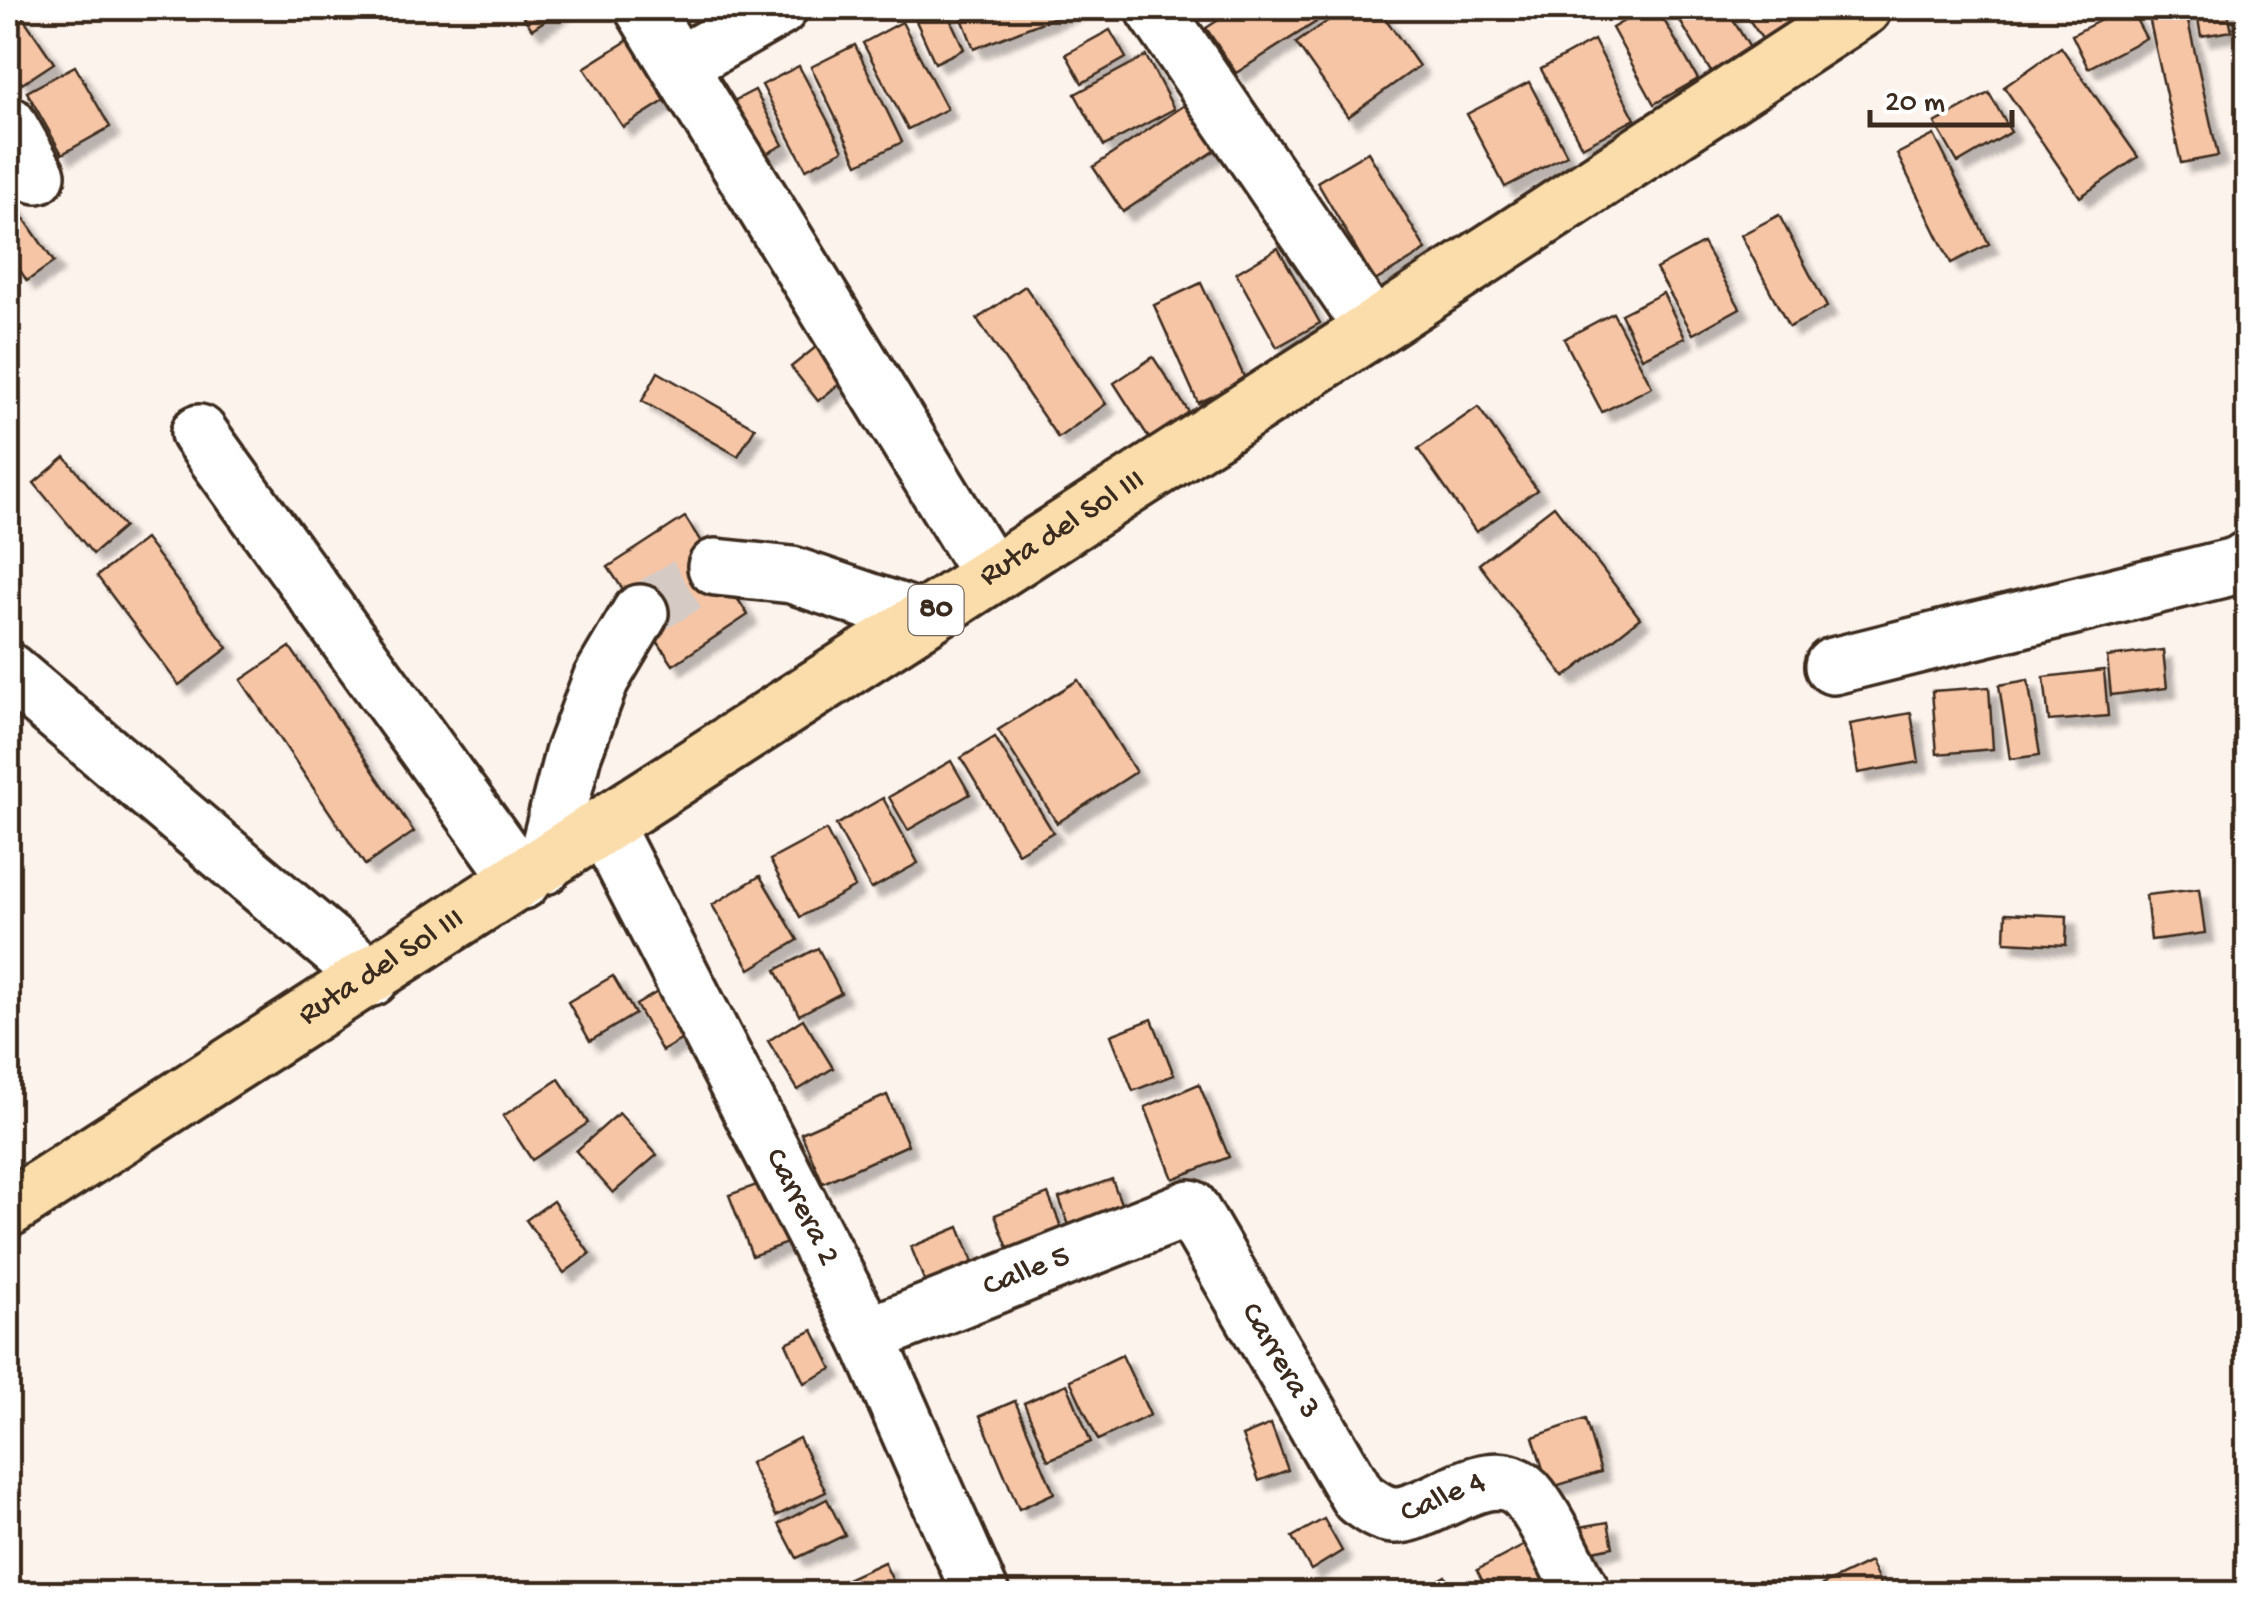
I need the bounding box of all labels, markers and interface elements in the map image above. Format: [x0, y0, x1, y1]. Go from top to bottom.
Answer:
scale bar [1870, 65, 2012, 127]
text: 20 m [1885, 87, 1945, 122]
street label: Ruta del Sol III [973, 462, 1153, 596]
road number: 80 [908, 585, 964, 635]
street label: Ruta del Sol III [292, 901, 472, 1035]
street label: Carrera 2 [755, 1143, 847, 1273]
street label: Calle 5 [978, 1238, 1076, 1307]
street label: Carrera 3 [1231, 1297, 1328, 1426]
street label: Calle 4 [1397, 1464, 1490, 1533]

